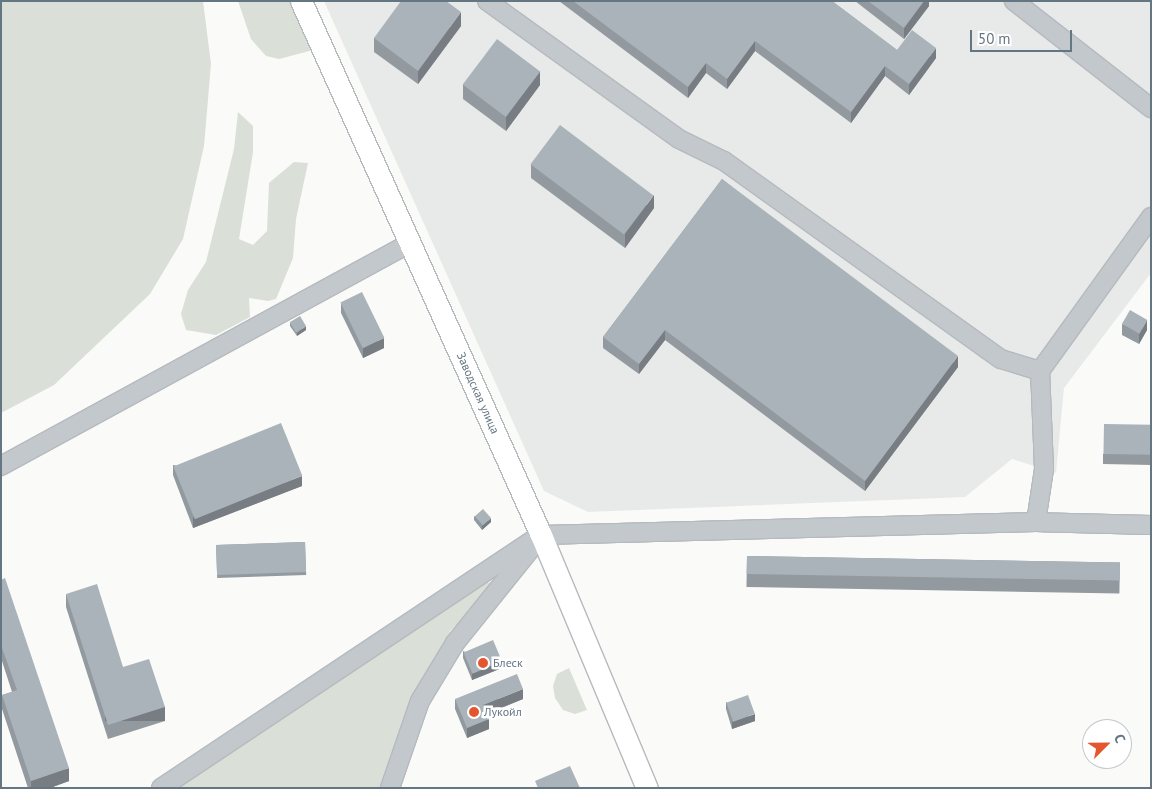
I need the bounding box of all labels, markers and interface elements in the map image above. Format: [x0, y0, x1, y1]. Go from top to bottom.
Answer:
scale bar [972, 20, 1074, 52]
text: 50 m [978, 29, 1011, 48]
street label: Заводская улица [454, 350, 502, 436]
place label: Блеск [493, 656, 523, 670]
marker: Блеск [477, 657, 489, 669]
place label: Лукойл [484, 705, 522, 719]
marker: Лукойл [468, 706, 480, 718]
north arrow [1082, 719, 1132, 769]
text: С [1110, 731, 1130, 746]

